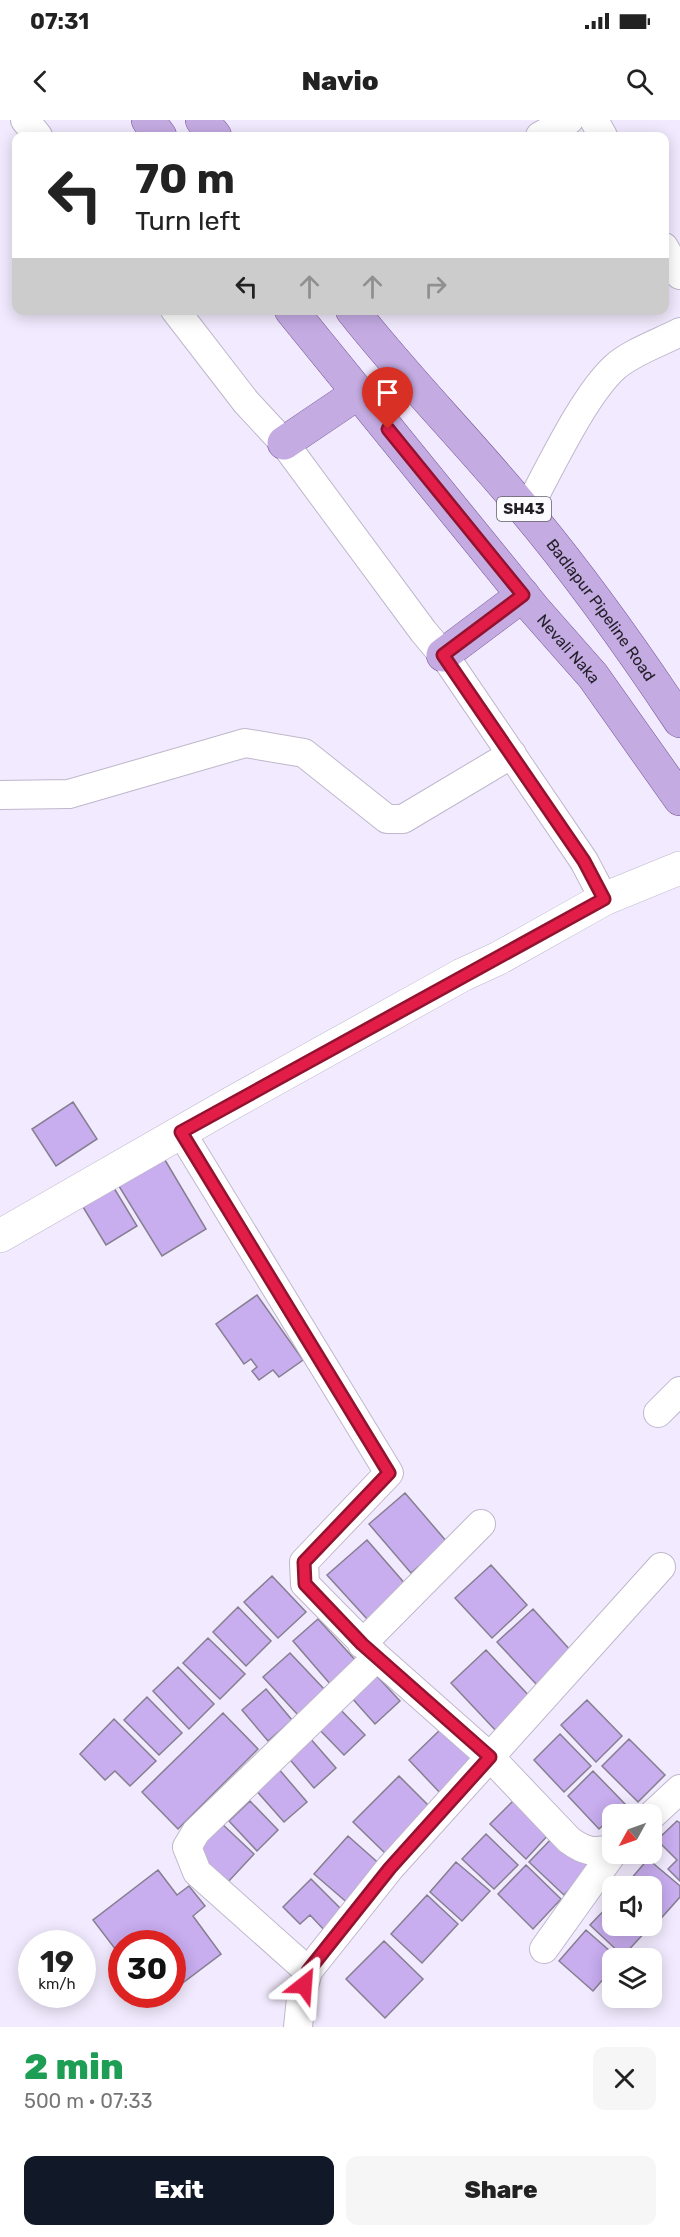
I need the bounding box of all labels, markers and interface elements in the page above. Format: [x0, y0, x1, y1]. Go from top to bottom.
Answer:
text: 07:31 [30, 8, 89, 35]
icon: back [24, 65, 57, 98]
text: Navio [301, 65, 379, 97]
icon: search [623, 65, 656, 98]
text: 70 m [135, 154, 235, 204]
icon: left [36, 156, 114, 234]
text: Turn left [135, 205, 240, 237]
icon: left [230, 270, 263, 303]
icon: ahead [293, 270, 326, 303]
icon: ahead [356, 270, 389, 303]
icon: right [419, 270, 452, 303]
pin [362, 367, 413, 429]
icon: arrive [371, 376, 404, 409]
road number: SH43 [497, 497, 551, 521]
street label: Badlapur Pipeline Road [542, 535, 659, 685]
street label: Nevali Naka [533, 610, 604, 687]
north arrow [602, 1804, 662, 1864]
map controls [602, 1804, 662, 2008]
button: sound [602, 1876, 662, 1936]
speed limit sign: 30 [108, 1930, 186, 2008]
text: 19 [40, 1944, 74, 1980]
button: layers [602, 1948, 662, 2008]
position arrow [272, 1953, 336, 2017]
text: km/h [38, 1975, 76, 1993]
text: 2 min [24, 2045, 124, 2088]
button: close [593, 2047, 656, 2110]
text: 500 m · 07:33 [24, 2089, 152, 2113]
button: Exit [24, 2156, 334, 2225]
button: Share [346, 2156, 656, 2225]

